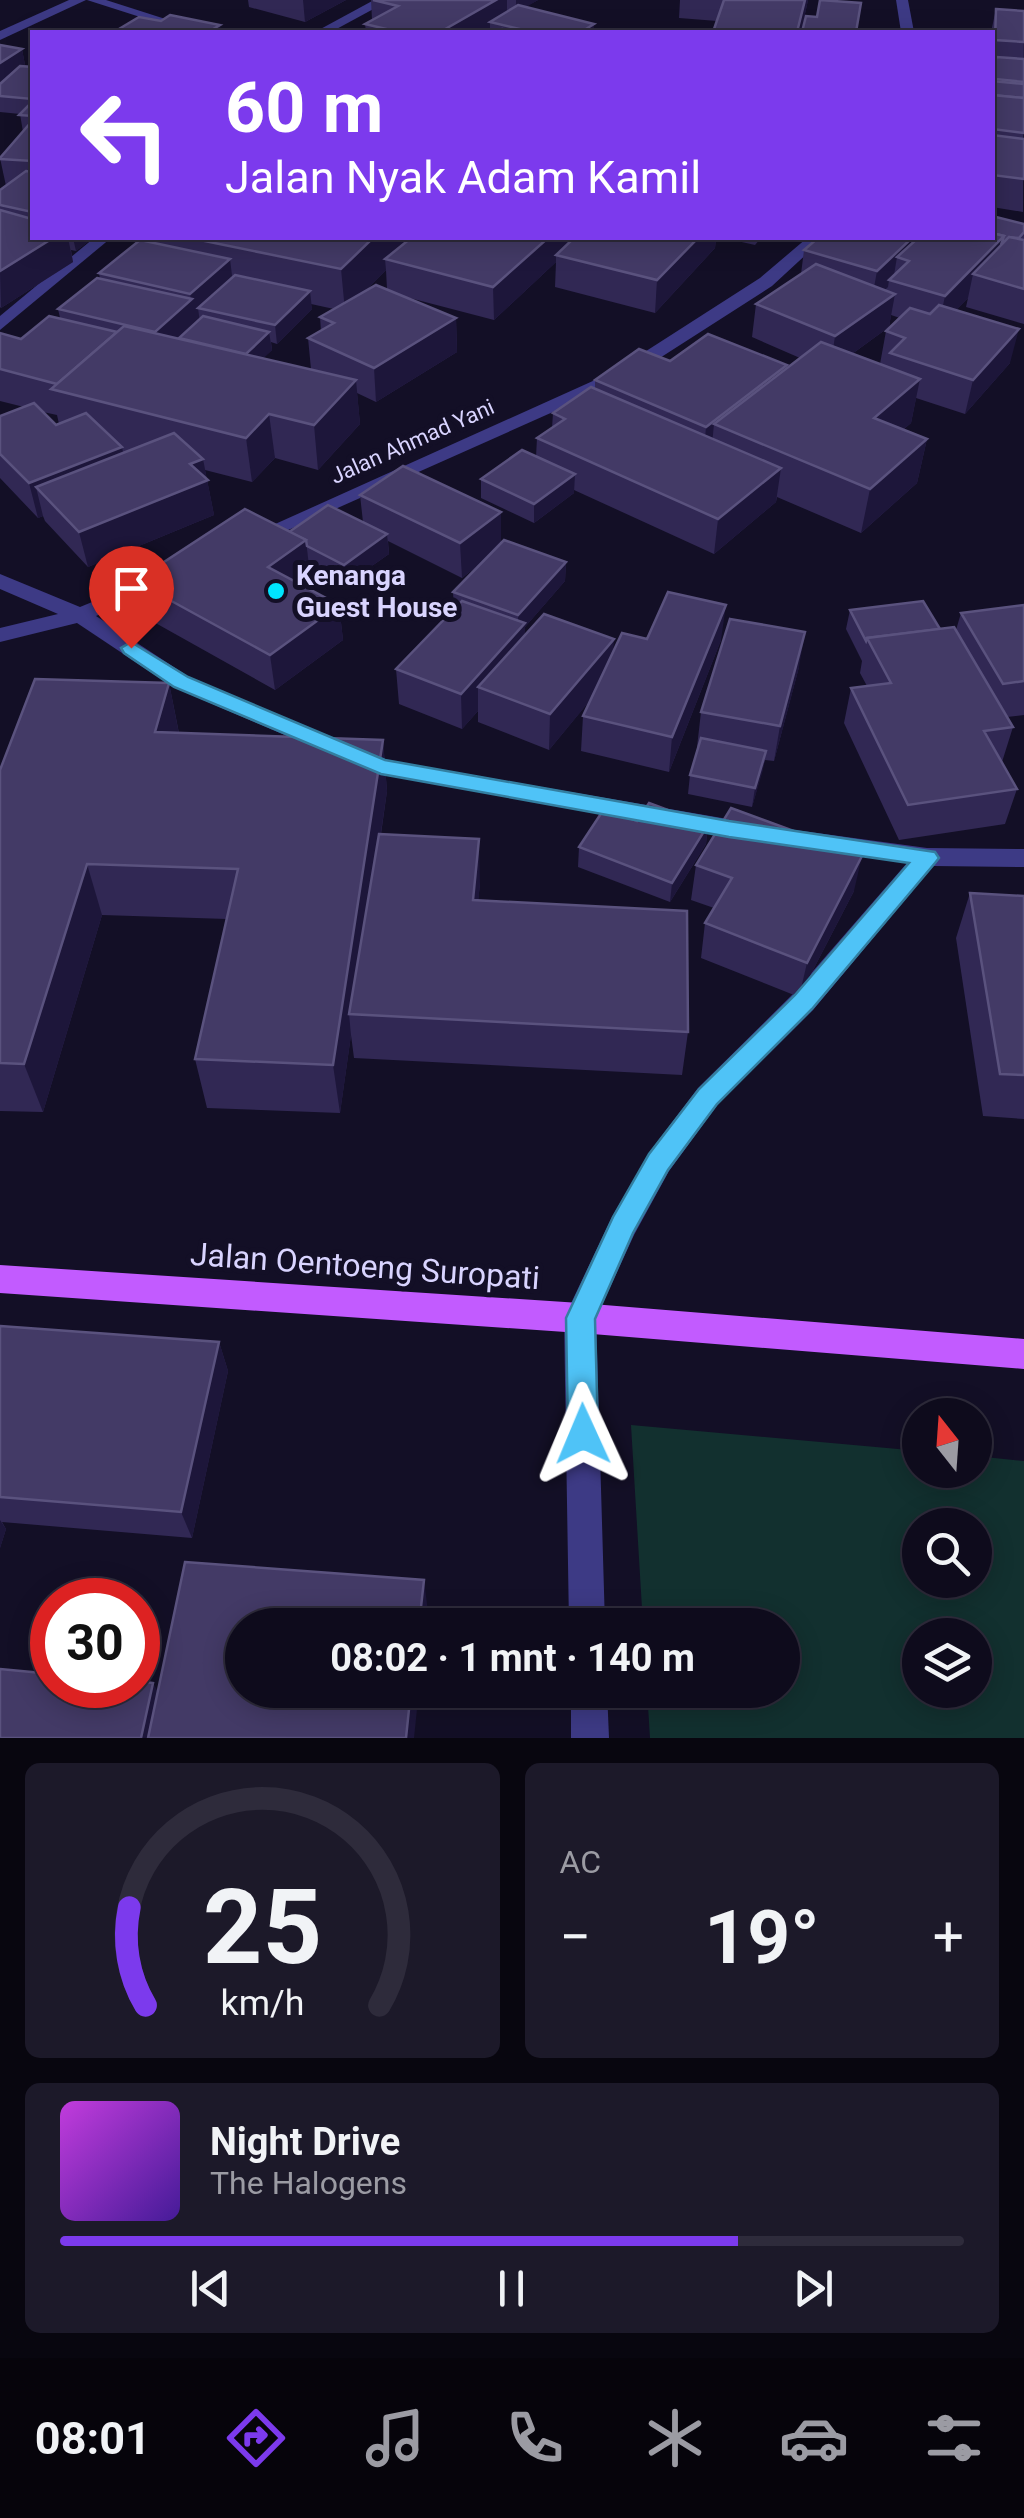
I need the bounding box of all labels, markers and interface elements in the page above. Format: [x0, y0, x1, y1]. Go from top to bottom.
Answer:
text: 60 m [225, 67, 383, 149]
icon: left [60, 70, 190, 200]
text: Jalan Nyak Adam Kamil [225, 151, 701, 204]
street label: Jalan Ahmad Yani [326, 394, 498, 489]
pin [89, 546, 174, 649]
place label: Kenanga Guest House [296, 559, 457, 624]
icon: arrive [104, 561, 159, 616]
marker: Kenanga Guest House [265, 580, 287, 602]
street label: Jalan Oentoeng Suropati [189, 1235, 541, 1297]
position arrow [531, 1382, 635, 1486]
north arrow [902, 1398, 992, 1488]
map controls [902, 1398, 992, 1708]
button: search [902, 1508, 992, 1598]
speed limit sign: 30 [30, 1578, 160, 1708]
button: layers [902, 1618, 992, 1708]
text: 08:02 · 1 mnt · 140 m [330, 1636, 695, 1680]
text: AC [560, 1843, 601, 1881]
text: 25 [203, 1867, 322, 1988]
text: 19° [704, 1893, 820, 1981]
text: − [560, 1905, 591, 1969]
text: + [933, 1905, 964, 1969]
text: km/h [220, 1982, 304, 2024]
text: Night Drive [210, 2120, 400, 2164]
text: The Halogens [210, 2164, 407, 2202]
icon: previous [183, 2261, 238, 2316]
icon: pause [484, 2261, 539, 2316]
icon: next [786, 2261, 841, 2316]
icon: directions [221, 2403, 291, 2473]
icon: music [360, 2403, 430, 2473]
icon: phone [500, 2403, 570, 2473]
icon: climate [640, 2403, 710, 2473]
icon: car [779, 2403, 849, 2473]
icon: filters [919, 2403, 989, 2473]
text: 08:01 [35, 2412, 151, 2465]

